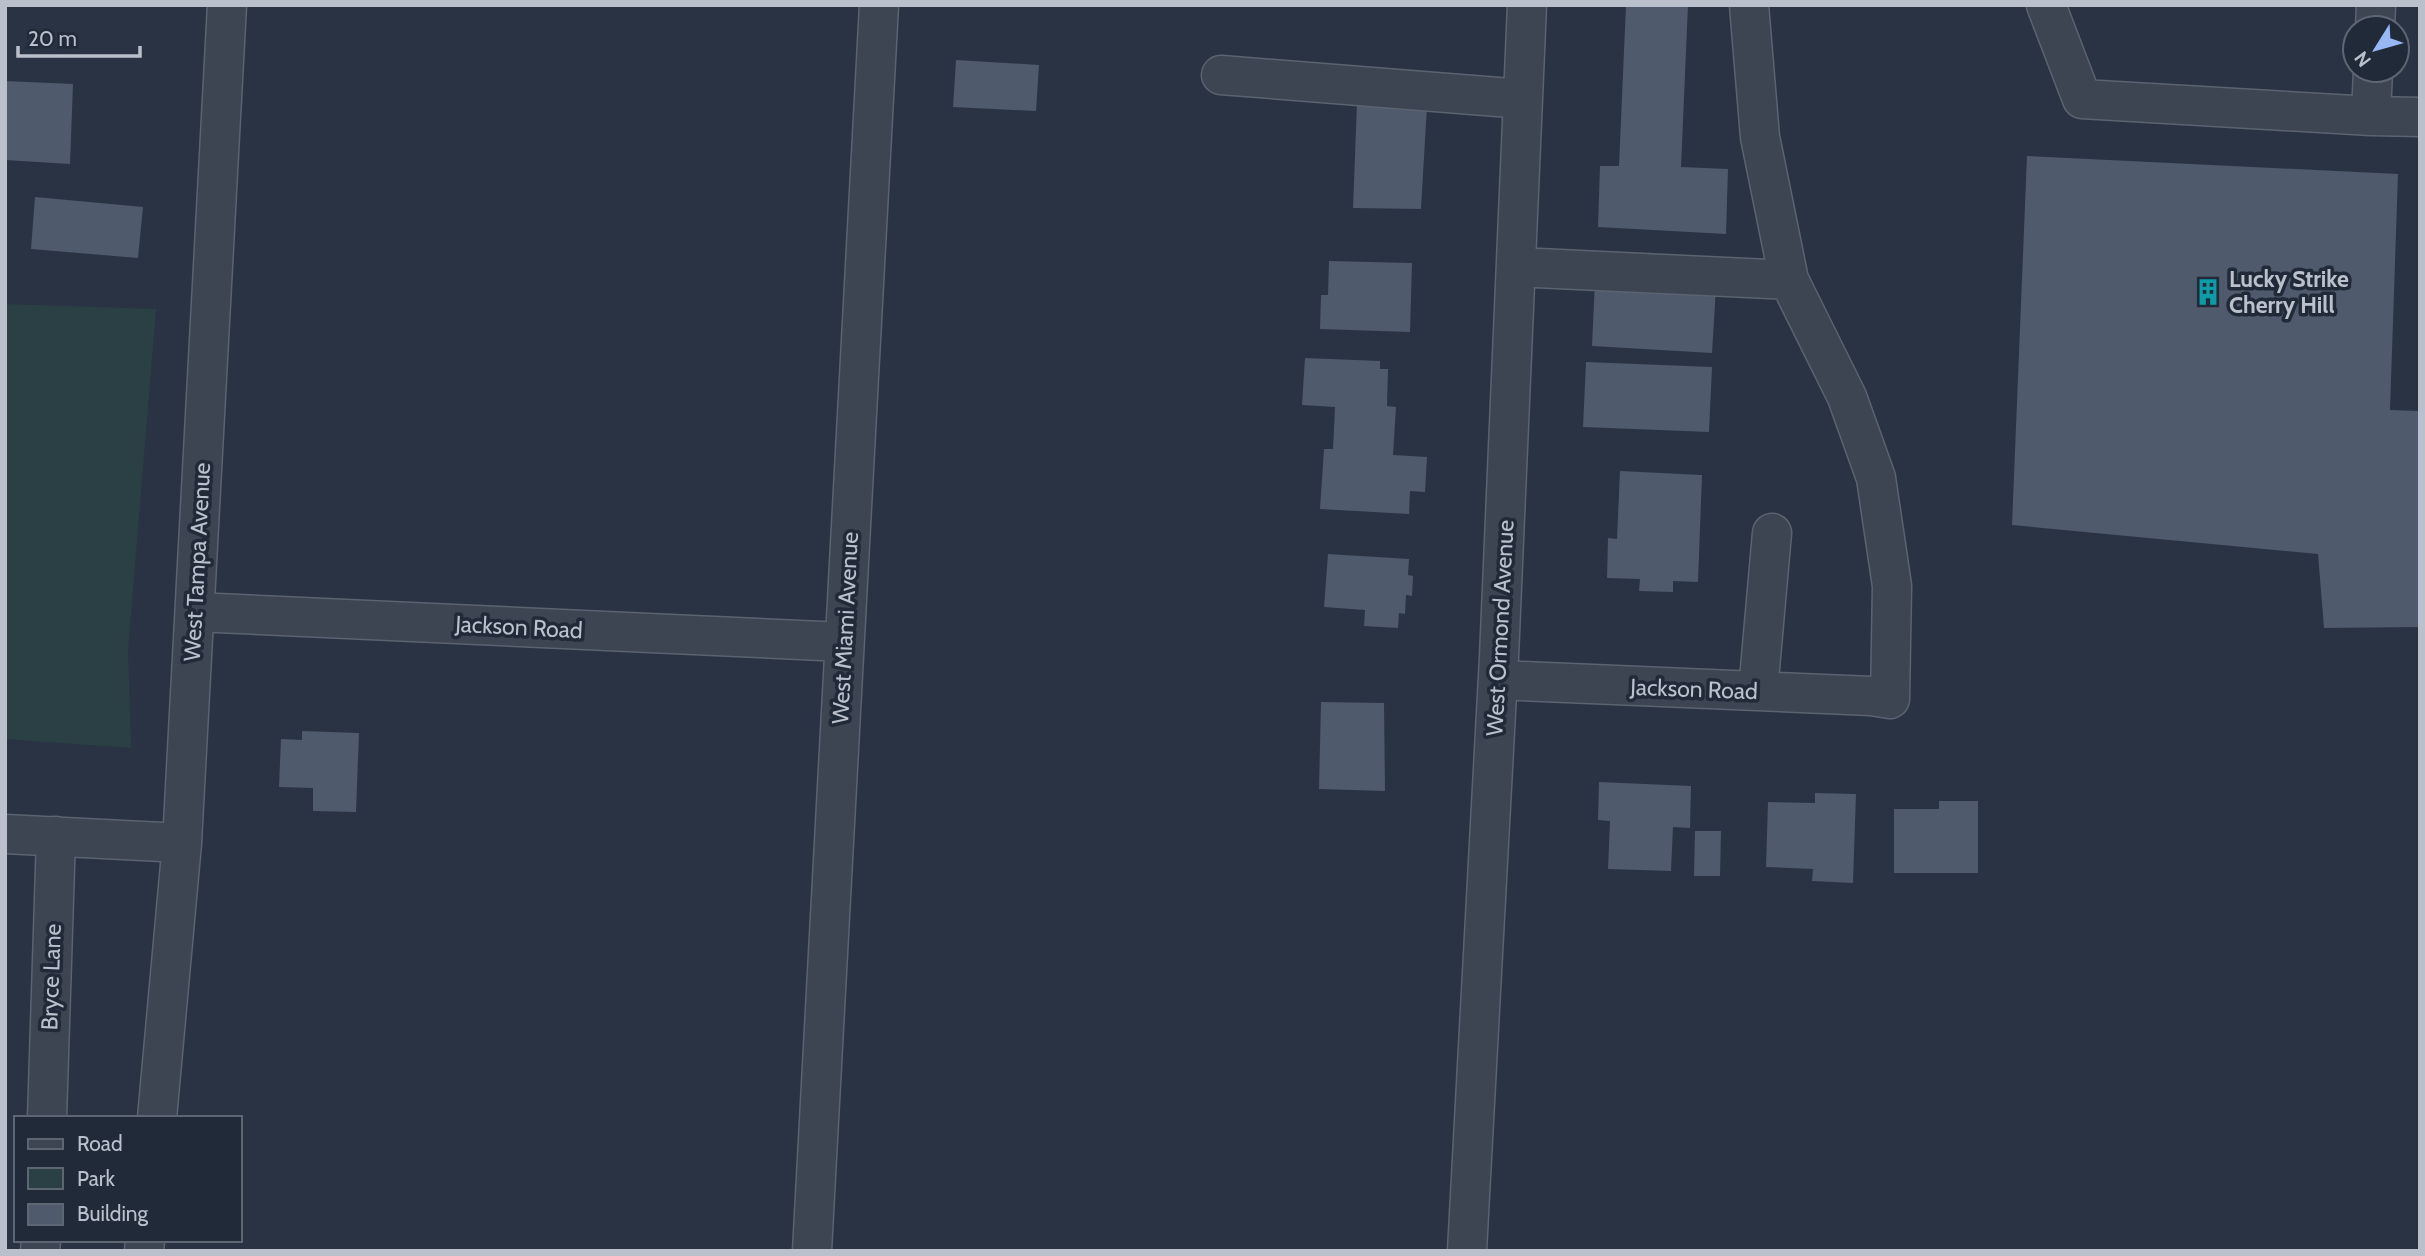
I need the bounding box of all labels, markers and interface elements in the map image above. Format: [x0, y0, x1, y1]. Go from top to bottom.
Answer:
scale bar [18, 14, 140, 58]
north arrow [2341, 14, 2411, 84]
text: 20 m [28, 26, 77, 51]
text: N [2350, 47, 2376, 71]
place label: Lucky Strike Cherry Hill [2229, 265, 2349, 319]
building icon: Lucky Strike Cherry Hill [2193, 277, 2223, 307]
street label: West Tampa Avenue [178, 462, 216, 662]
street label: West Ormond Avenue [1480, 519, 1520, 737]
street label: West Miami Avenue [826, 531, 864, 725]
street label: Jackson Road [454, 610, 583, 644]
street label: Jackson Road [1629, 673, 1758, 705]
street label: Bryce Lane [35, 923, 67, 1031]
legend [14, 1116, 242, 1242]
text: Road [77, 1131, 123, 1156]
text: Park [77, 1166, 115, 1191]
text: Building [77, 1201, 149, 1226]

